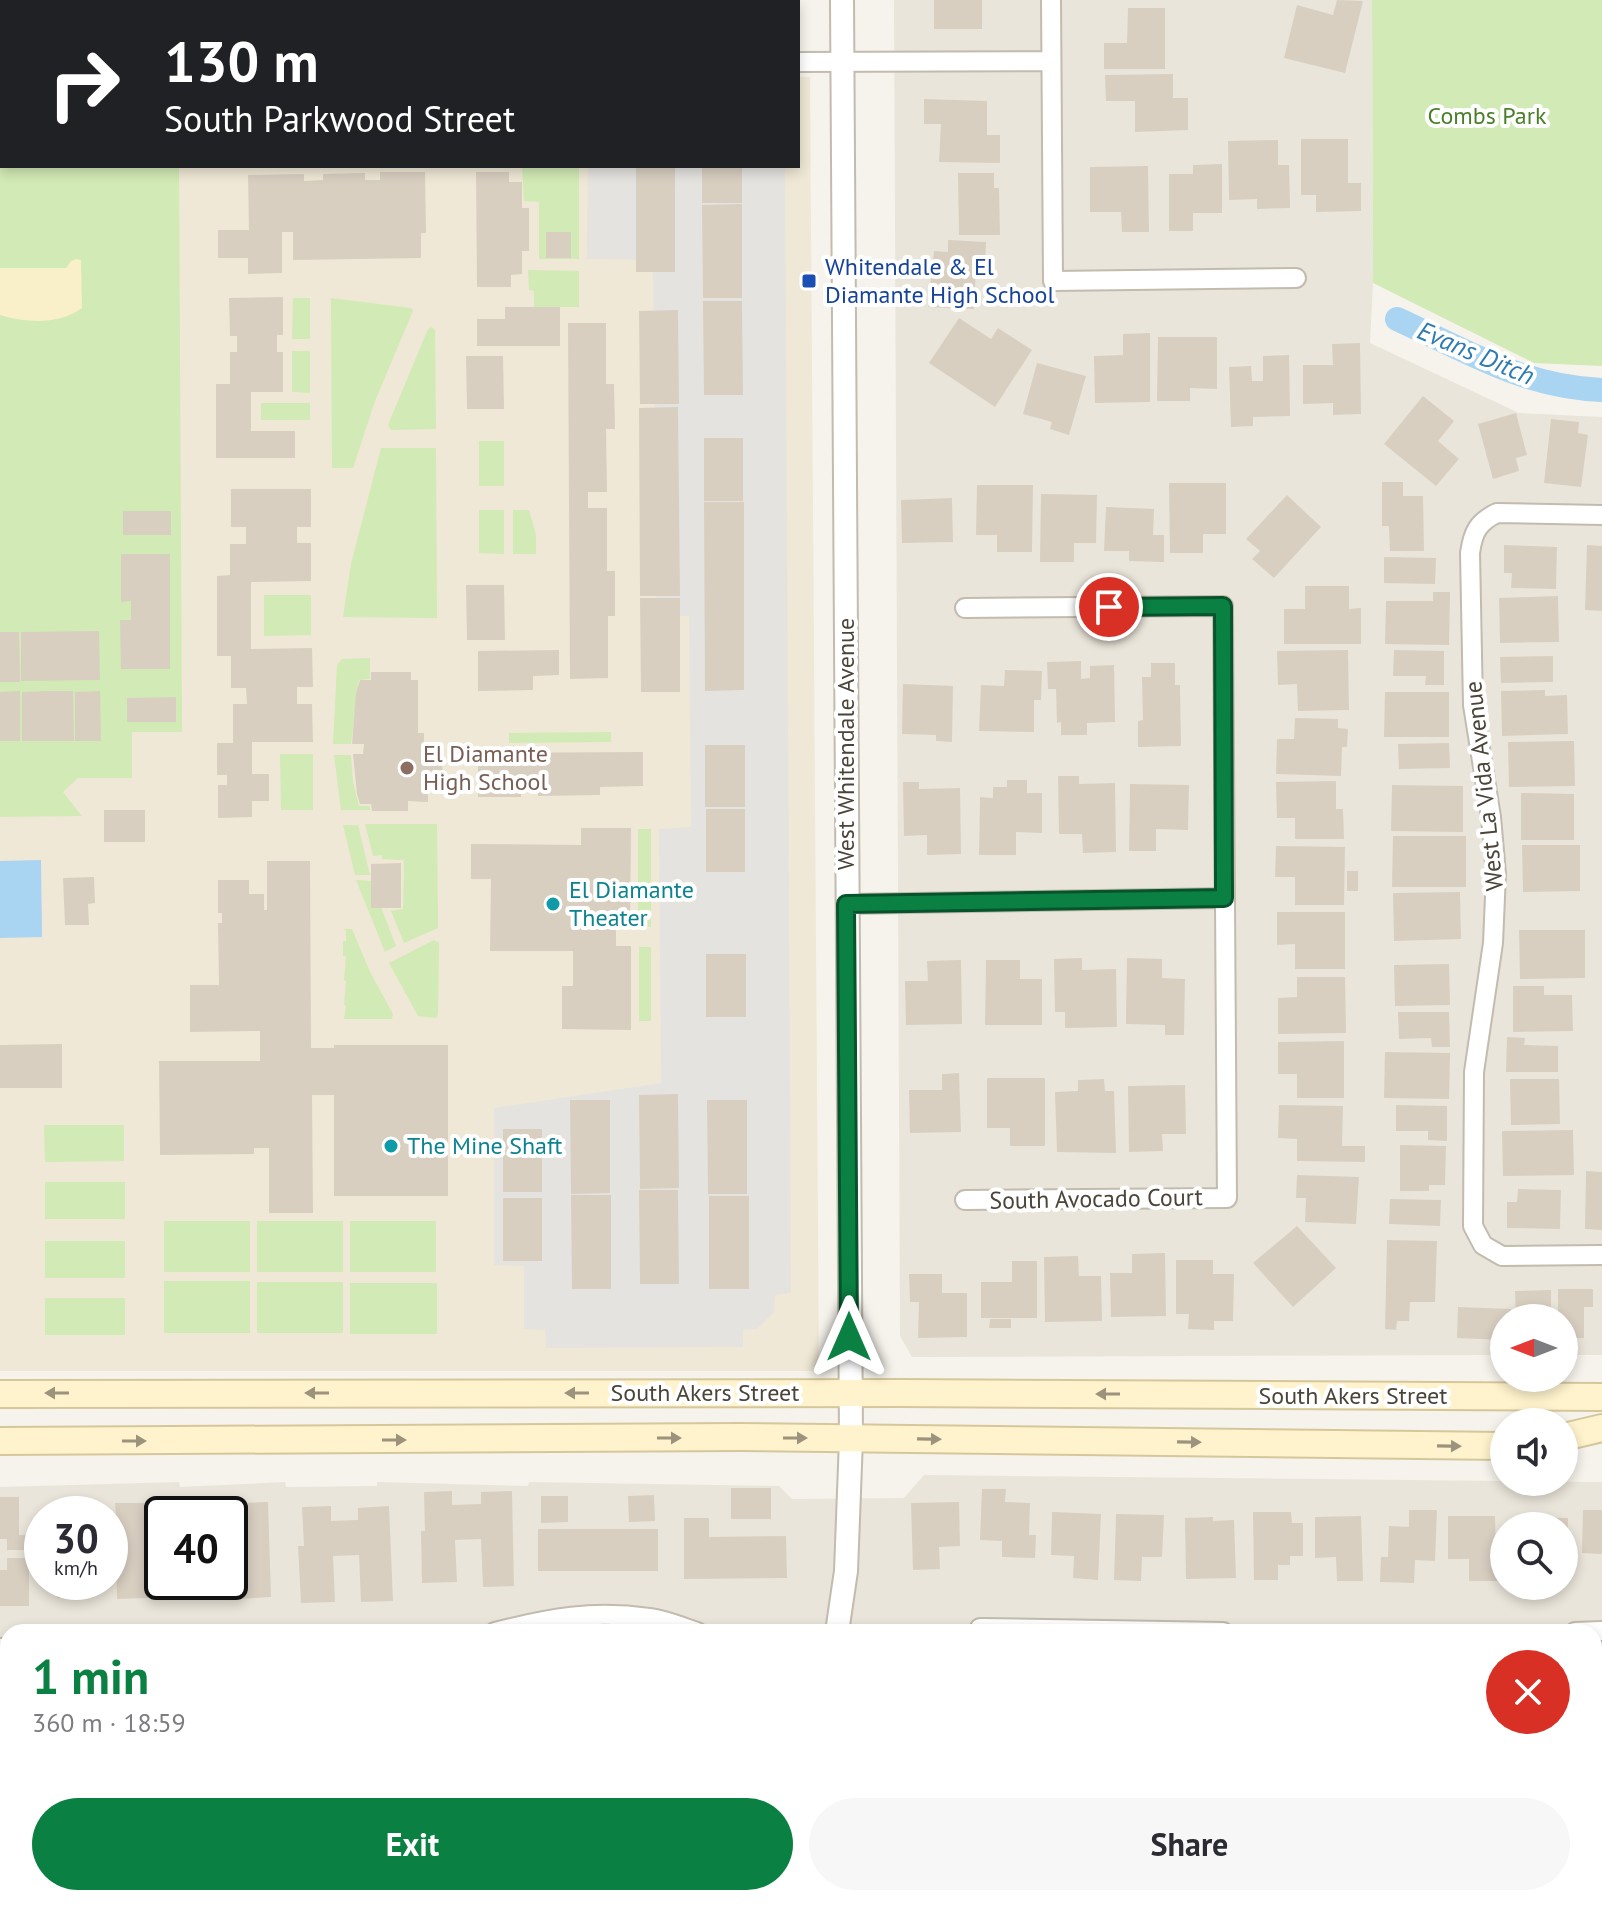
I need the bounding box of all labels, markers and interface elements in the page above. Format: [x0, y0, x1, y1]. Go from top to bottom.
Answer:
text: 130 m [164, 25, 319, 97]
icon: right [32, 32, 136, 136]
text: South Parkwood Street [164, 95, 515, 142]
park label: Combs Park [1428, 100, 1547, 131]
place label: Whitendale & El Diamante High School [825, 251, 1054, 310]
marker: Whitendale & El Diamante High School [800, 272, 818, 290]
water label: Evans Ditch [1413, 313, 1540, 392]
pin [1075, 573, 1143, 641]
icon: arrive [1087, 585, 1131, 629]
street label: West Whitendale Avenue [830, 618, 861, 870]
street label: West La Vida Avenue [1457, 680, 1510, 892]
place label: El Diamante High School [423, 738, 548, 797]
marker: El Diamante High School [398, 759, 416, 777]
place label: El Diamante Theater [569, 874, 694, 933]
marker: El Diamante Theater [544, 895, 562, 913]
place label: The Mine Shaft [407, 1130, 562, 1161]
marker: The Mine Shaft [382, 1137, 400, 1155]
street label: South Avocado Court [989, 1181, 1203, 1216]
position arrow [807, 1295, 891, 1379]
north arrow [1490, 1304, 1578, 1392]
map controls [1490, 1304, 1578, 1600]
street label: South Akers Street [611, 1377, 799, 1408]
street label: South Akers Street [1259, 1380, 1447, 1411]
one-way arrow [44, 1387, 69, 1399]
one-way arrow [304, 1387, 329, 1399]
one-way arrow [564, 1387, 589, 1399]
one-way arrow [1095, 1388, 1120, 1401]
button: sound [1490, 1408, 1578, 1496]
one-way arrow [657, 1432, 682, 1444]
one-way arrow [783, 1432, 808, 1444]
one-way arrow [917, 1433, 942, 1445]
one-way arrow [382, 1434, 407, 1446]
one-way arrow [122, 1435, 147, 1447]
one-way arrow [1177, 1436, 1202, 1449]
one-way arrow [1437, 1440, 1462, 1452]
speed limit sign: 40 [144, 1496, 248, 1600]
text: 30 [53, 1512, 99, 1564]
button: search [1490, 1512, 1578, 1600]
text: km/h [54, 1555, 98, 1581]
text: 1 min [32, 1645, 149, 1707]
button: close [1486, 1650, 1570, 1734]
text: 360 m · 18:59 [32, 1706, 186, 1739]
button: Exit [32, 1798, 793, 1890]
button: Share [809, 1798, 1570, 1890]

